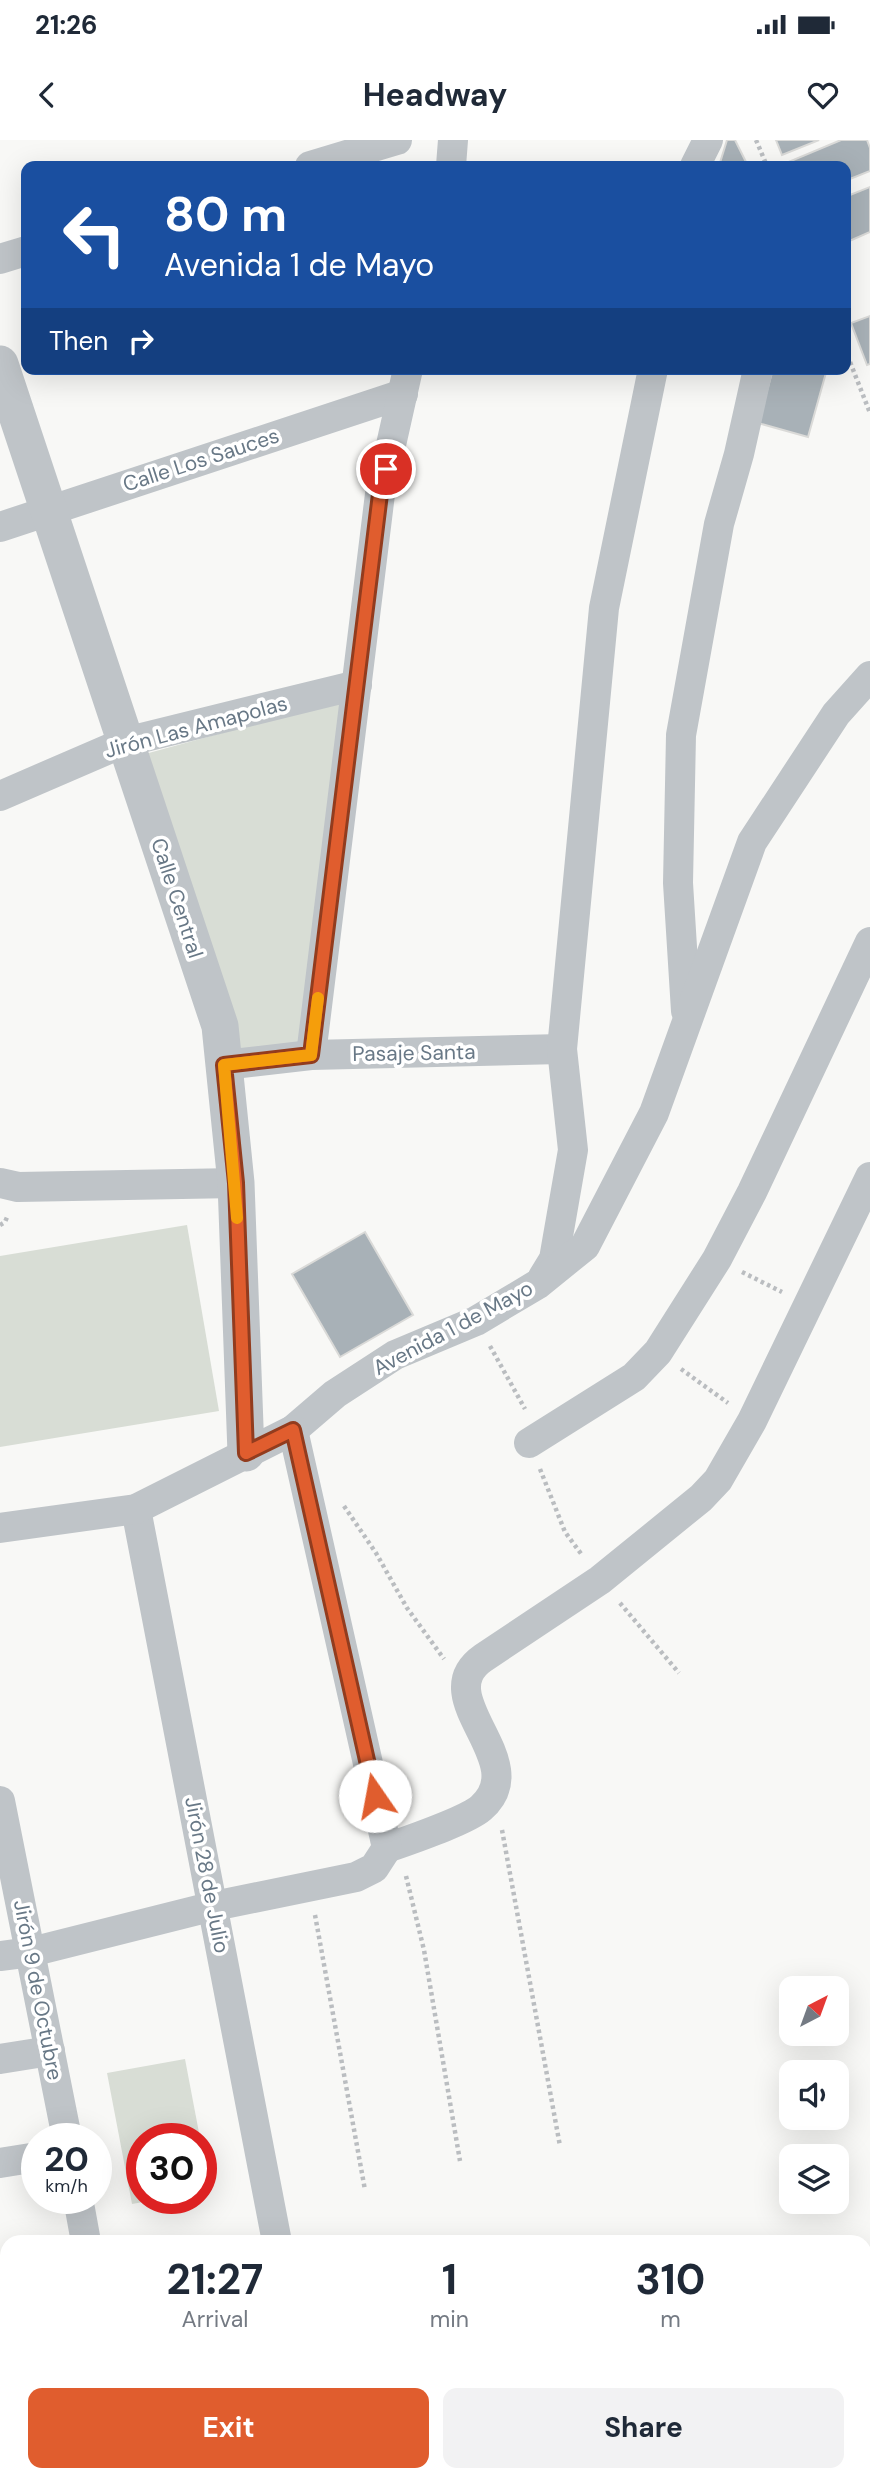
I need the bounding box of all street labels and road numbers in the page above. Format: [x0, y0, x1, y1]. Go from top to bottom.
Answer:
street label: Calle Los Sauces [119, 422, 283, 498]
street label: Jirón Las Amapolas [102, 689, 290, 765]
street label: Calle Central [144, 834, 210, 962]
street label: Pasaje Santa [352, 1038, 476, 1068]
street label: Avenida 1 de Mayo [368, 1274, 538, 1382]
street label: Jirón 28 de Julio [178, 1795, 236, 1955]
street label: Jirón 9 de Octubre [7, 1897, 69, 2083]

